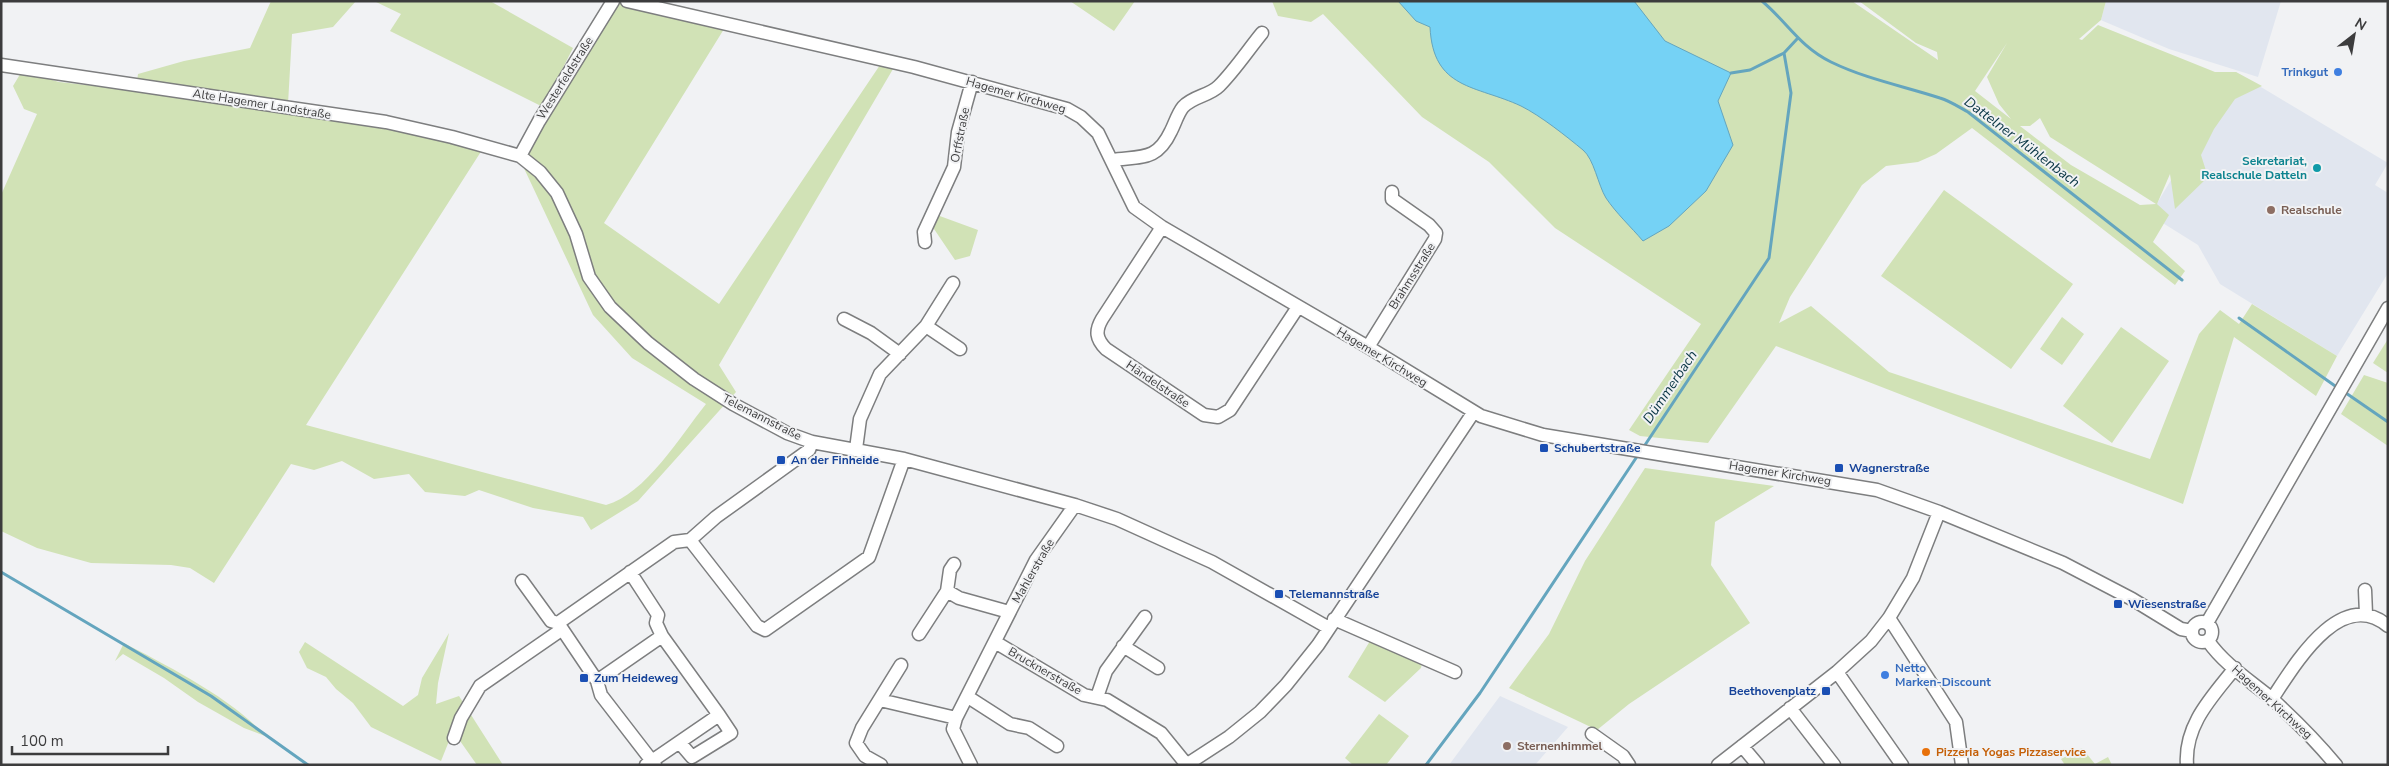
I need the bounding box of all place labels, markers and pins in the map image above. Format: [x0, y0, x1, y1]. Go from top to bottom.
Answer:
place label: Trinkgut [2282, 64, 2328, 80]
marker: Trinkgut [2332, 66, 2344, 78]
place label: Sekretariat, Realschule Datteln [2201, 153, 2307, 183]
marker: Sekretariat, Realschule Datteln [2311, 162, 2323, 174]
place label: Realschule [2281, 202, 2342, 218]
marker: Realschule [2265, 204, 2277, 216]
place label: Schubertstraße [1554, 440, 1641, 456]
marker: Schubertstraße [1538, 442, 1550, 454]
place label: An der Finheide [791, 452, 879, 468]
marker: An der Finheide [775, 454, 787, 466]
place label: Wagnerstraße [1849, 460, 1930, 476]
marker: Wagnerstraße [1833, 462, 1845, 474]
place label: Telemannstraße [1289, 586, 1380, 602]
marker: Telemannstraße [1273, 588, 1285, 600]
place label: Wiesenstraße [2128, 596, 2207, 612]
marker: Wiesenstraße [2112, 598, 2124, 610]
place label: Netto Marken-Discount [1895, 660, 1991, 690]
marker: Netto Marken-Discount [1879, 669, 1891, 681]
place label: Zum Heideweg [594, 670, 678, 686]
marker: Zum Heideweg [578, 672, 590, 684]
place label: Beethovenplatz [1729, 683, 1816, 699]
marker: Beethovenplatz [1820, 685, 1832, 697]
place label: Sternenhimmel [1517, 738, 1602, 754]
marker: Sternenhimmel [1501, 740, 1513, 752]
place label: Pizzeria Yogas Pizzaservice [1936, 744, 2087, 760]
marker: Pizzeria Yogas Pizzaservice [1920, 746, 1932, 758]

